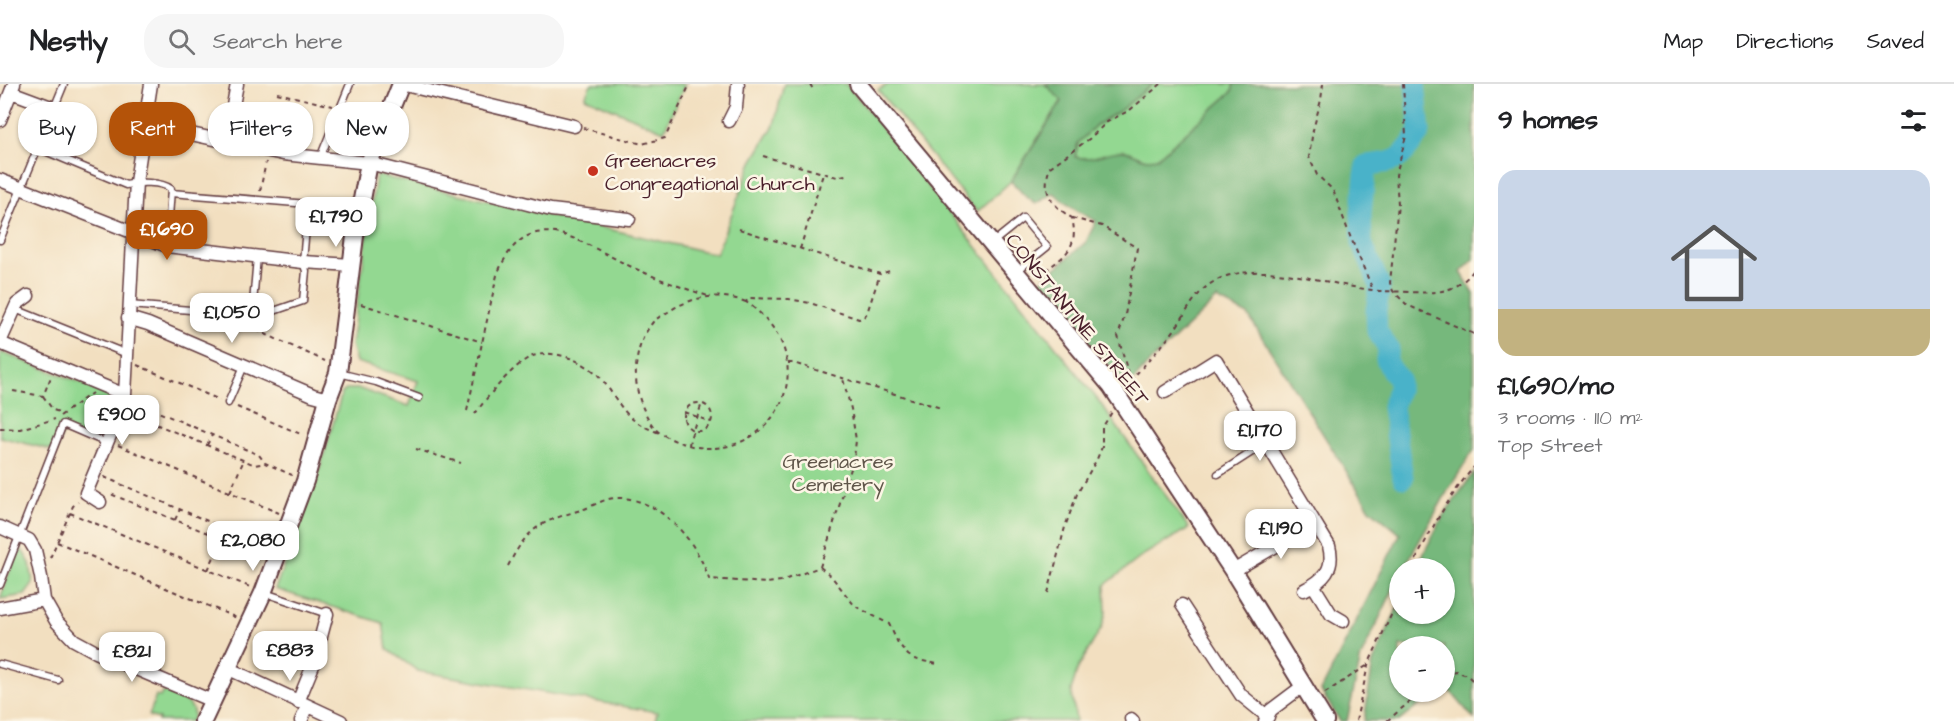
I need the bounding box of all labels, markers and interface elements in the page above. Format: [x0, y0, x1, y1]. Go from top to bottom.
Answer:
search box [144, 14, 564, 68]
text: Nestly [30, 22, 108, 61]
icon: search [165, 25, 198, 58]
text: Search here [213, 26, 343, 57]
text: Map [1663, 27, 1703, 56]
text: Directions [1736, 27, 1834, 56]
text: Saved [1867, 27, 1924, 56]
chip: Buy [18, 102, 97, 156]
chip: Rent [109, 102, 196, 156]
chip: Filters [208, 102, 313, 156]
chip: New [325, 102, 409, 156]
text: 9 homes [1498, 102, 1598, 138]
icon: filters [1897, 104, 1930, 137]
place label: Greenacres Congregational Church [605, 147, 815, 199]
marker: Greenacres Congregational Church [586, 164, 600, 178]
pin: £1,790 [287, 197, 385, 248]
text: £1,790 [309, 202, 363, 230]
icon: home [1660, 209, 1768, 317]
pin: £1,690 [118, 210, 216, 261]
text: £1,690 [140, 215, 194, 243]
street label: CONSTANTINE STREET [999, 228, 1156, 412]
pin: £1,050 [183, 293, 281, 344]
text: £1,050 [204, 298, 260, 326]
text: £1,690/mo [1498, 368, 1614, 404]
pin: £900 [86, 395, 158, 446]
text: £900 [98, 400, 146, 428]
text: 3 rooms · 110 m² [1498, 404, 1643, 432]
pin: £1,170 [1211, 411, 1309, 462]
text: £1,170 [1238, 416, 1282, 444]
text: Top Street [1498, 432, 1603, 460]
park label: Greenacres Cemetery [782, 448, 894, 500]
pin: £1,190 [1232, 509, 1330, 560]
text: £1,190 [1259, 514, 1303, 542]
pin: £2,080 [204, 521, 302, 572]
text: £2,080 [221, 526, 285, 554]
map controls [1389, 558, 1455, 702]
button: + [1389, 558, 1455, 624]
pin: £883 [254, 631, 326, 682]
pin: £821 [96, 632, 168, 683]
text: £883 [267, 636, 313, 664]
button: − [1389, 636, 1455, 702]
text: £821 [113, 637, 151, 665]

